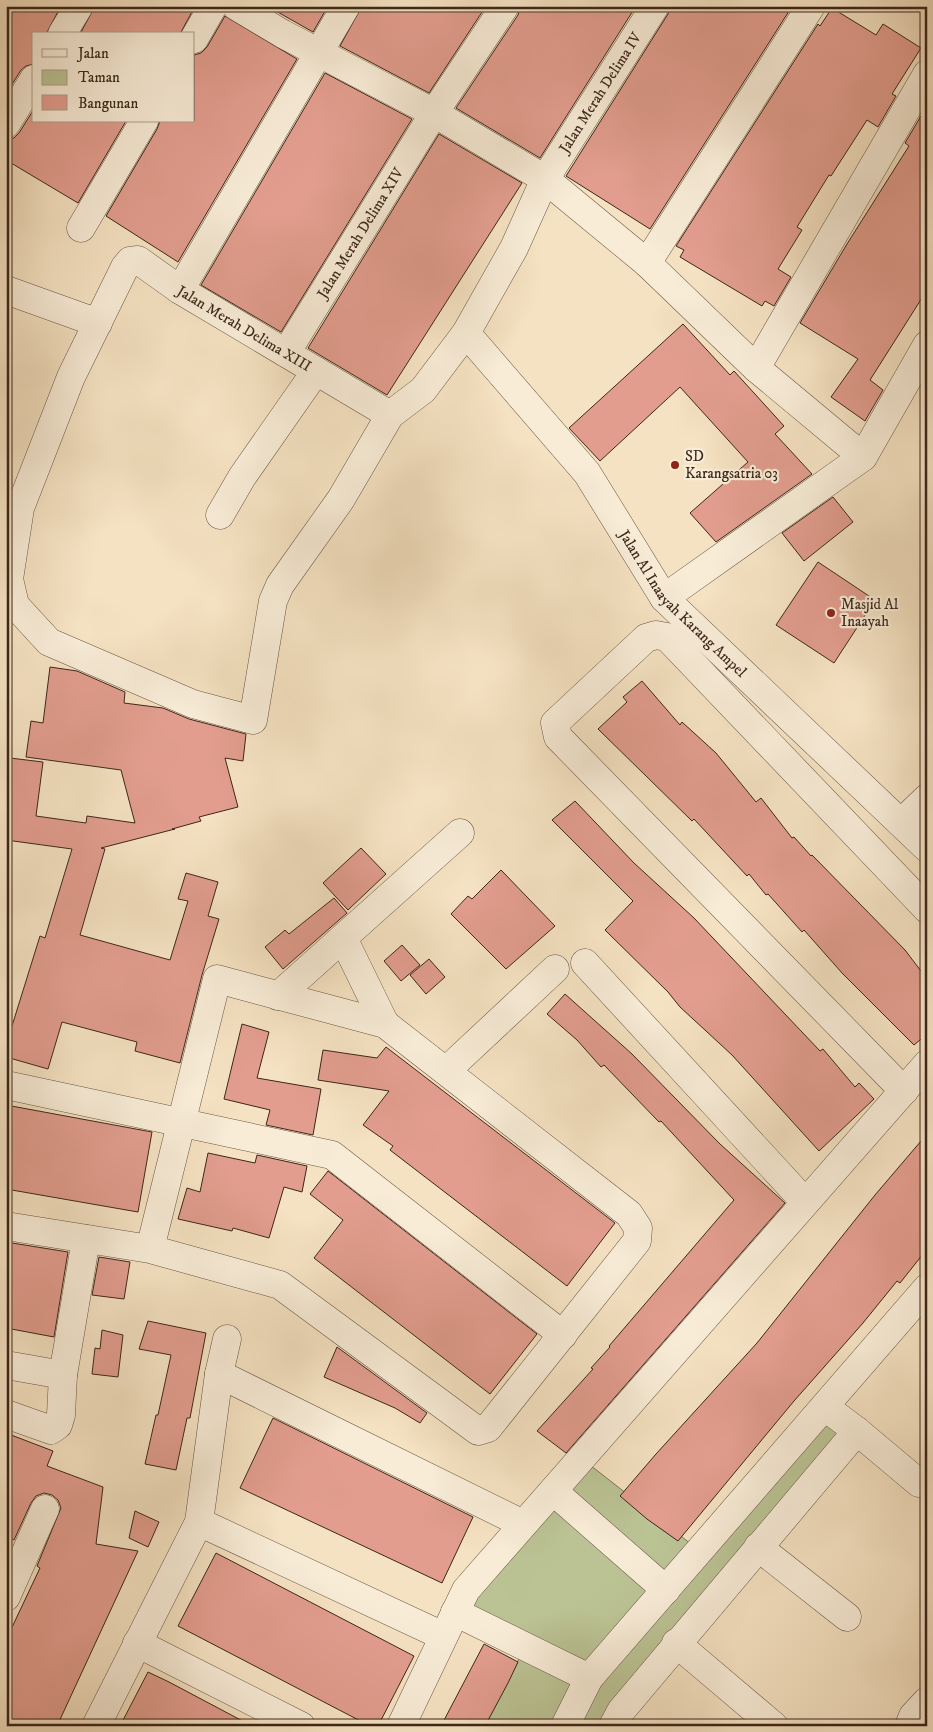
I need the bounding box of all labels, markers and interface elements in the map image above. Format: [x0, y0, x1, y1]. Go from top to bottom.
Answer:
street label: Jalan Merah Delima IV [554, 29, 646, 158]
legend [32, 32, 195, 122]
text: Jalan [76, 44, 109, 63]
text: Taman [78, 68, 120, 87]
text: Bangunan [78, 94, 138, 113]
street label: Jalan Merah Delima XIV [312, 164, 408, 304]
street label: Jalan Merah Delima XIII [172, 280, 315, 376]
place label: SD Karangsatria 03 [685, 447, 778, 483]
marker: SD Karangsatria 03 [669, 459, 681, 471]
street label: Jalan Al Inaayah Karang Ampel [613, 525, 751, 682]
place label: Masjid Al Inaayah [841, 595, 899, 631]
marker: Masjid Al Inaayah [825, 607, 837, 619]

